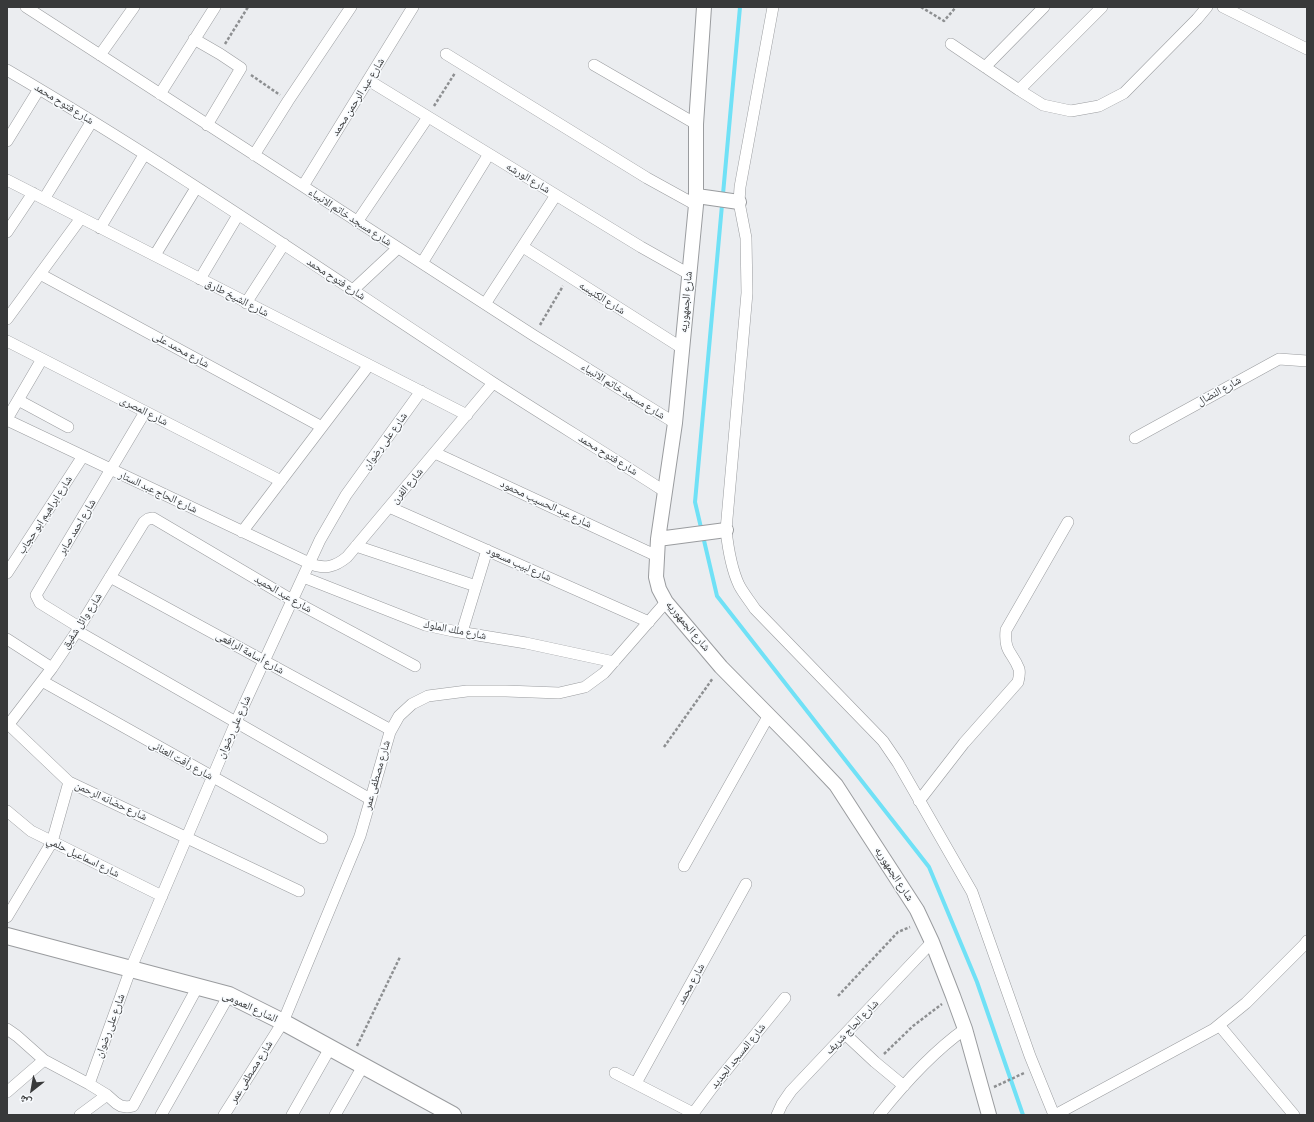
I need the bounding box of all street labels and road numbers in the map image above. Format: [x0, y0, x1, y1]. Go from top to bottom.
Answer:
street label: شارع عبد الرحمن محمد [329, 55, 387, 139]
street label: شارع فتوح محمد [32, 81, 96, 127]
street label: شارع الورشه [503, 160, 553, 196]
street label: شارع مسجد خاتم الانبياء [306, 185, 394, 249]
street label: شارع فتوح محمد [304, 255, 368, 303]
street label: شارع الجمهوريه [677, 271, 695, 333]
street label: شارع الشيخ طارق [203, 276, 271, 320]
street label: شارع الكنيسه [576, 279, 628, 317]
street label: شارع محمد على [150, 329, 212, 371]
street label: شارع مسجد خاتم الانبياء [579, 360, 667, 422]
street label: شارع النضال [1194, 373, 1244, 409]
street label: شارع المصرى [118, 393, 170, 429]
street label: شارع على رضوان [360, 410, 410, 472]
street label: شارع فتوح محمد [576, 432, 640, 478]
street label: شارع الفرن [388, 465, 426, 507]
street label: شارع الحاج عبد الستار [116, 468, 200, 516]
street label: شارع ابراهيم ابو حجاب [15, 473, 75, 557]
street label: شارع عبد الحسيب محمود [498, 477, 594, 531]
street label: شارع احمد صابر [55, 497, 99, 557]
street label: شارع لبيب مسعود [485, 544, 553, 584]
street label: شارع عبد الحميد [252, 572, 314, 616]
street label: شارع وائل شفيق [59, 590, 105, 652]
street label: شارع الجمهوريه [663, 598, 713, 654]
street label: شارع ملك الملوك [422, 617, 488, 643]
street label: شارع أسامة الرافعى [214, 629, 286, 677]
street label: شارع على رضوان [214, 694, 254, 760]
street label: شارع رأفت العنانى [147, 737, 215, 783]
street label: شارع مصطفى عمر [361, 739, 393, 811]
street label: شارع حضانه الرحمن [73, 778, 149, 824]
street label: شارع اسماعيل حلمي [44, 834, 122, 880]
street label: شارع الجمهوريه [872, 844, 916, 904]
street label: شارع محمد [674, 961, 708, 1007]
street label: الشارع العمومى [220, 988, 280, 1026]
street label: شارع على رضوان [92, 992, 128, 1060]
street label: شارع الحاج شريف [823, 997, 881, 1057]
street label: شارع المسجد الجديد [708, 1021, 768, 1091]
street label: شارع مصطفى عمر [226, 1038, 276, 1106]

